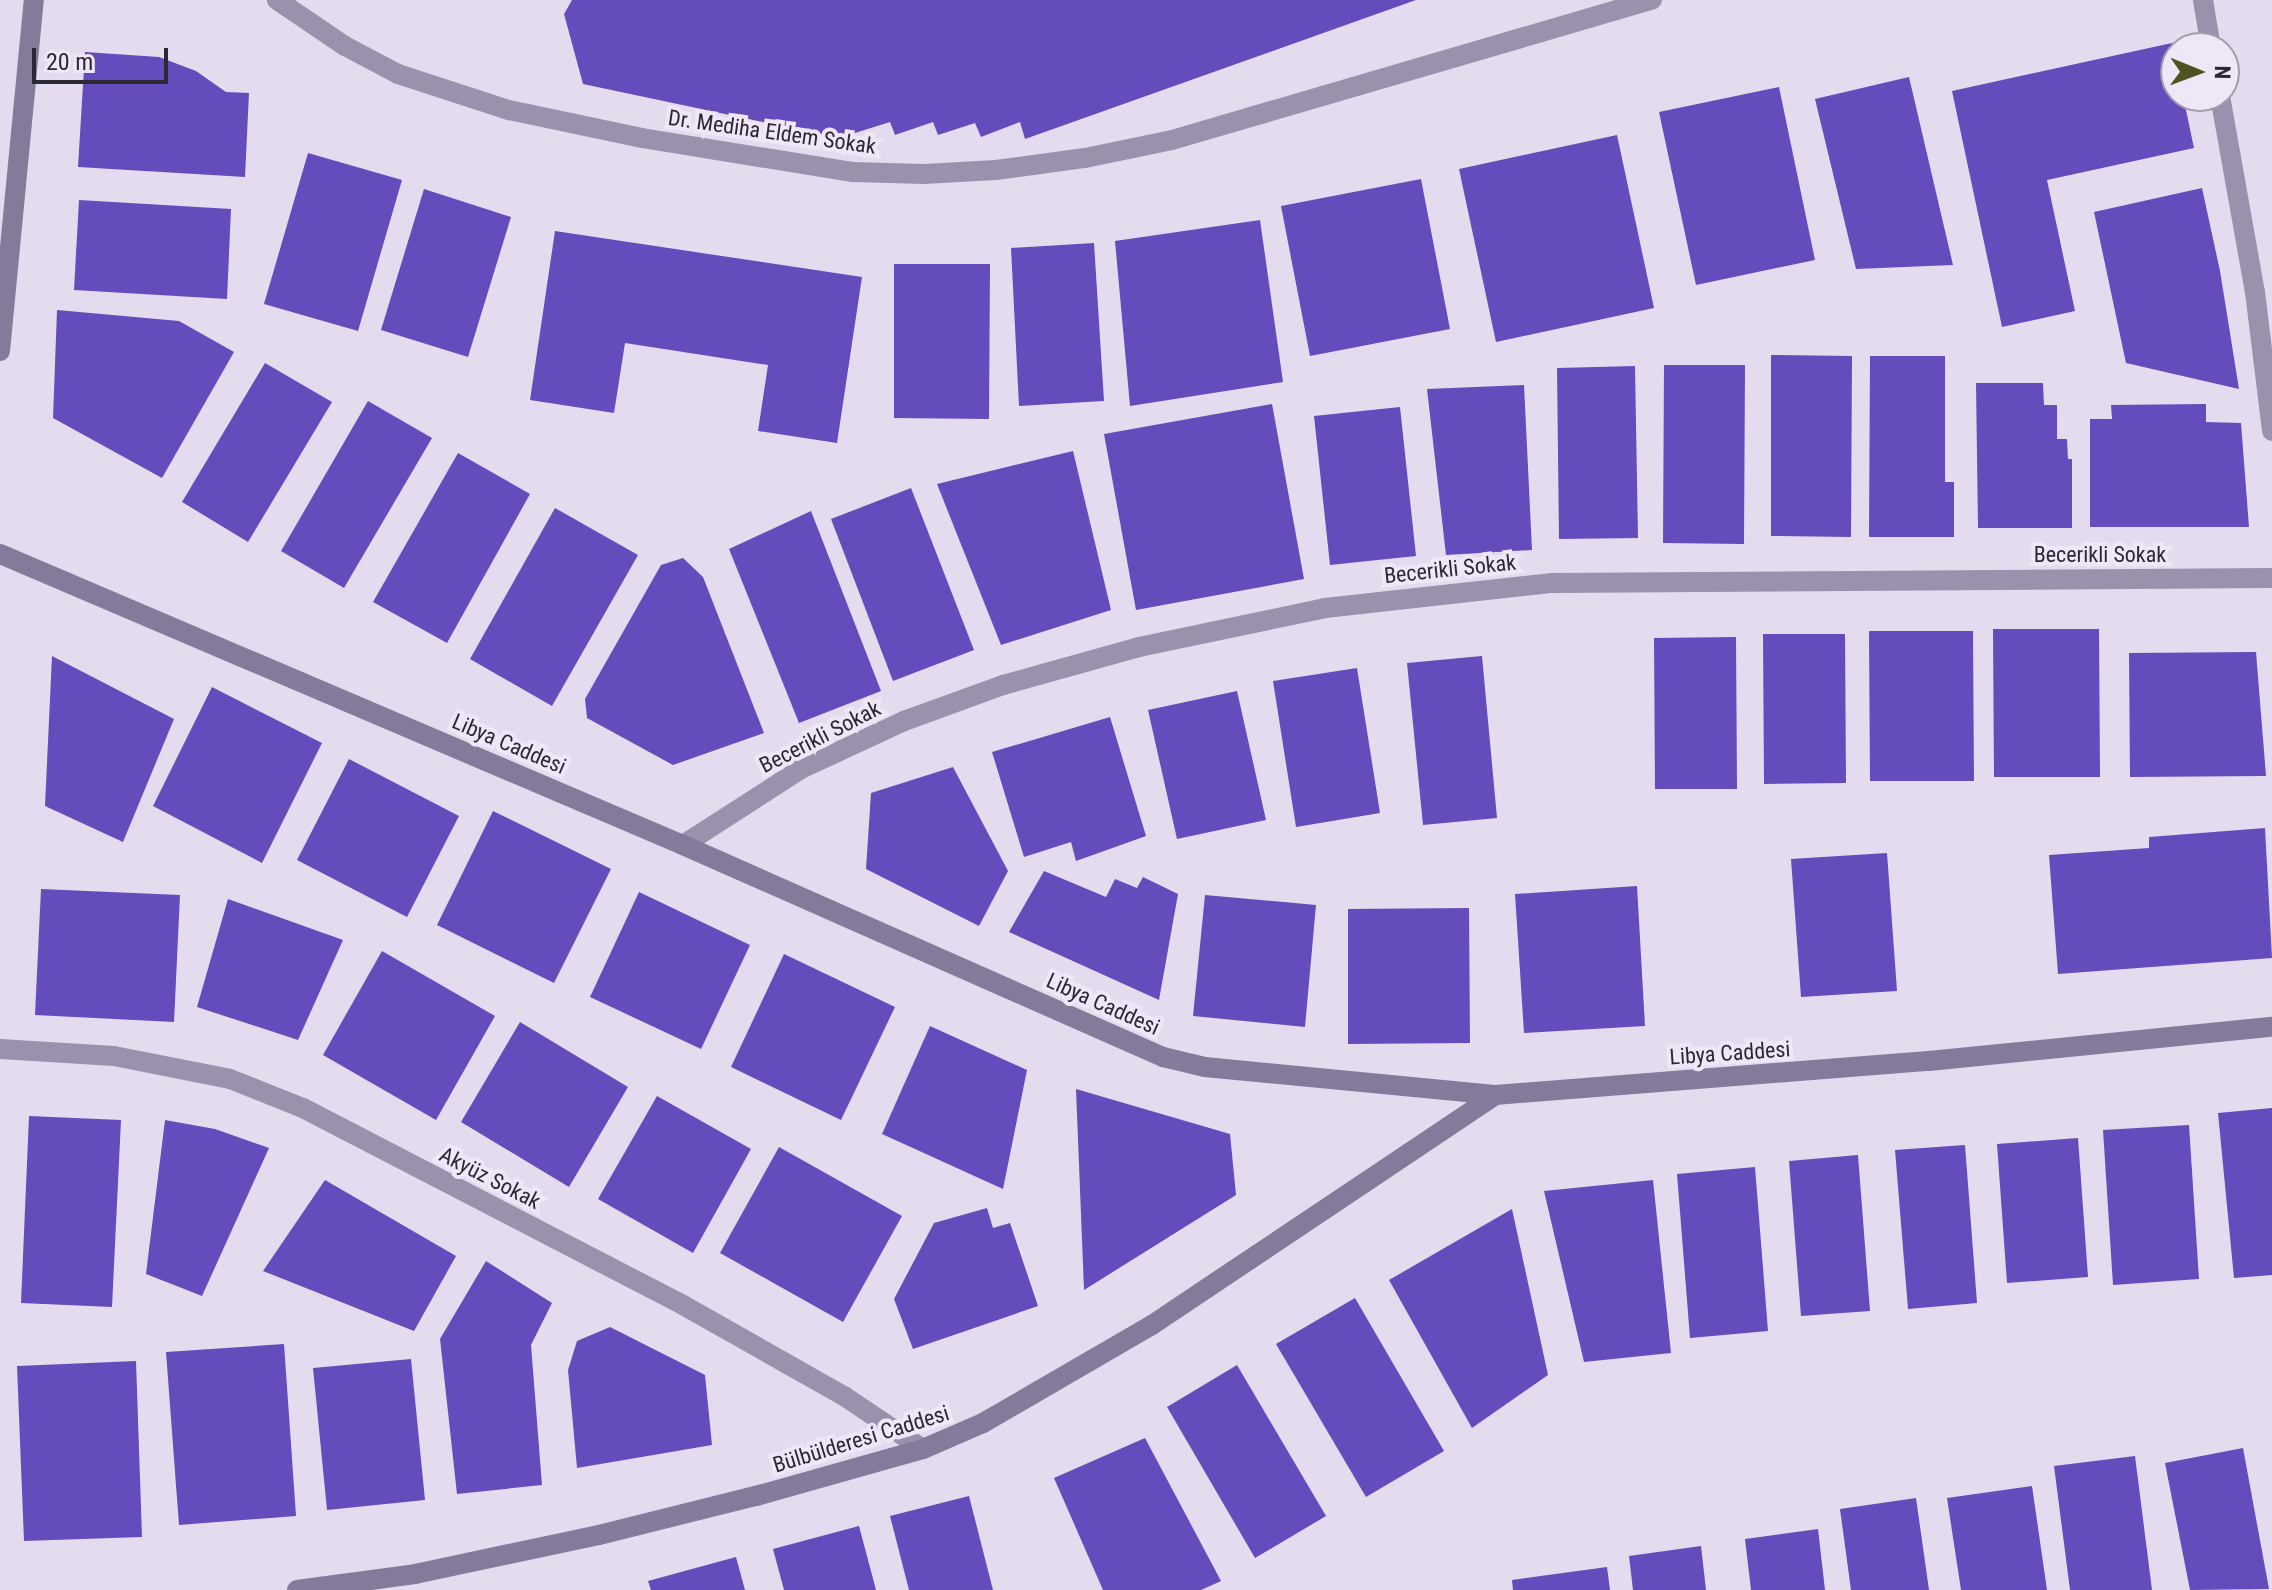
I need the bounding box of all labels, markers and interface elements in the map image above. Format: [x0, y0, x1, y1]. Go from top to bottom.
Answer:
scale bar [36, 32, 172, 82]
north arrow [2160, 32, 2240, 112]
text: 20 m [46, 48, 93, 76]
text: N [2210, 65, 2235, 79]
street label: Dr. Mediha Eldem Sokak [666, 104, 878, 160]
street label: Becerikli Sokak [2034, 542, 2166, 568]
street label: Becerikli Sokak [1383, 549, 1517, 589]
street label: Becerikli Sokak [755, 695, 885, 779]
street label: Libya Caddesi [448, 708, 570, 780]
street label: Libya Caddesi [1042, 967, 1164, 1041]
street label: Libya Caddesi [1669, 1036, 1791, 1070]
street label: Akyüz Sokak [435, 1141, 545, 1215]
street label: Bülbülderesi Caddesi [770, 1400, 952, 1478]

